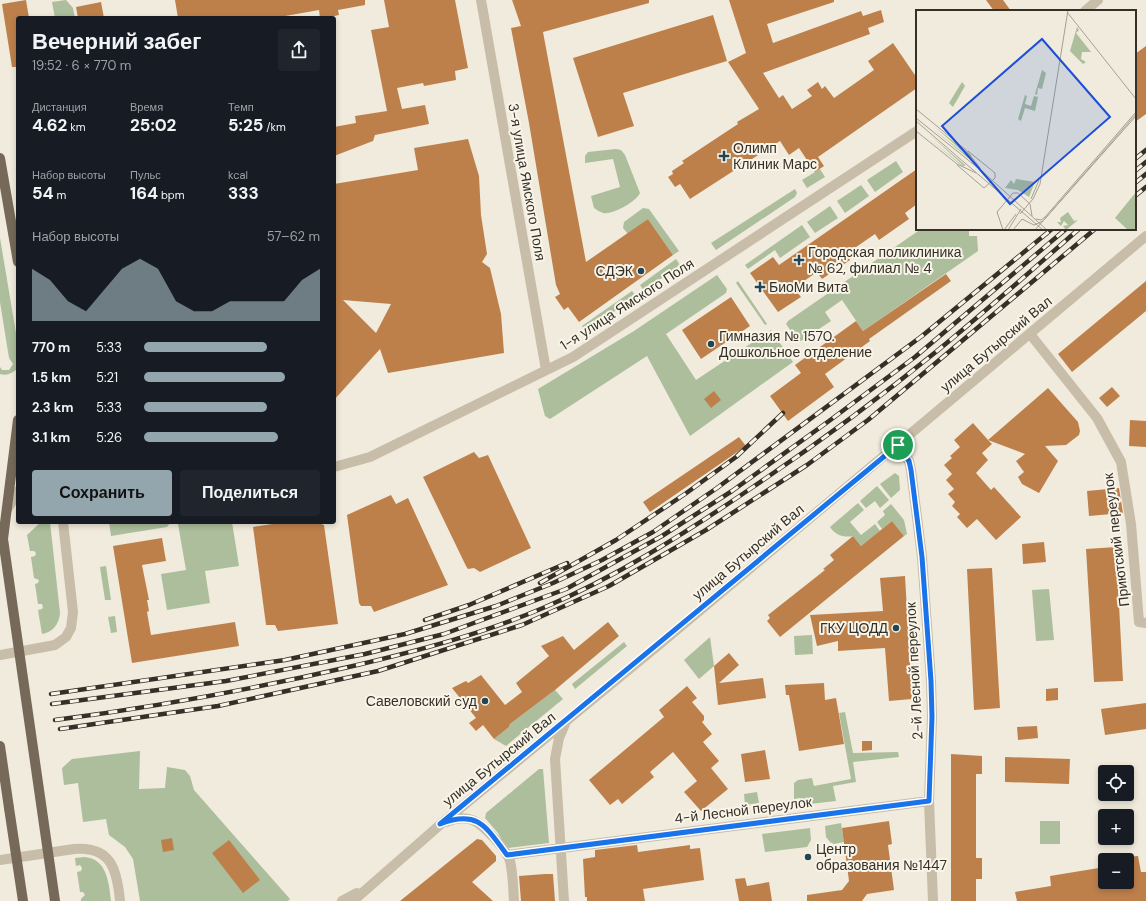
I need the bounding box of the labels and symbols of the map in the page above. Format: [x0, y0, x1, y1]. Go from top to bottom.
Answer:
inset map [916, 10, 1136, 230]
street label: 3-я улица Ямского Поля [504, 102, 550, 262]
place label: Олимп Клиник Марс [733, 139, 817, 173]
marker: Олимп Клиник Марс [718, 150, 730, 162]
place label: Городская поликлиника № 62, филиал № 4 [808, 243, 962, 277]
street label: 1-я улица Ямского Поля [557, 254, 697, 354]
marker: Городская поликлиника № 62, филиал № 4 [793, 254, 805, 266]
place label: СДЭК [595, 262, 634, 280]
marker: СДЭК [636, 266, 646, 276]
place label: БиоМи Вита [769, 278, 848, 296]
marker: БиоМи Вита [754, 281, 766, 293]
street label: улица Бутырский Вал [937, 292, 1055, 396]
place label: Гимназия № 1570. Дошкольное отделение [719, 327, 872, 361]
marker: Гимназия № 1570. Дошкольное отделение [706, 339, 716, 349]
pin [881, 428, 915, 462]
street label: Приютский переулок [1099, 471, 1133, 608]
street label: улица Бутырский Вал [689, 500, 807, 604]
street label: 2-й Лесной переулок [901, 601, 927, 740]
place label: ГКУ ЦОДД [820, 619, 889, 637]
marker: ГКУ ЦОДД [891, 623, 901, 633]
place label: Савеловский cуд [366, 692, 477, 710]
marker: Савеловский cуд [480, 696, 490, 706]
street label: улица Бутырский Вал [439, 708, 559, 810]
street label: 4-й Лесной переулок [673, 793, 814, 827]
place label: Центр образования №1447 [816, 840, 947, 874]
marker: Центр образования №1447 [803, 852, 813, 862]

